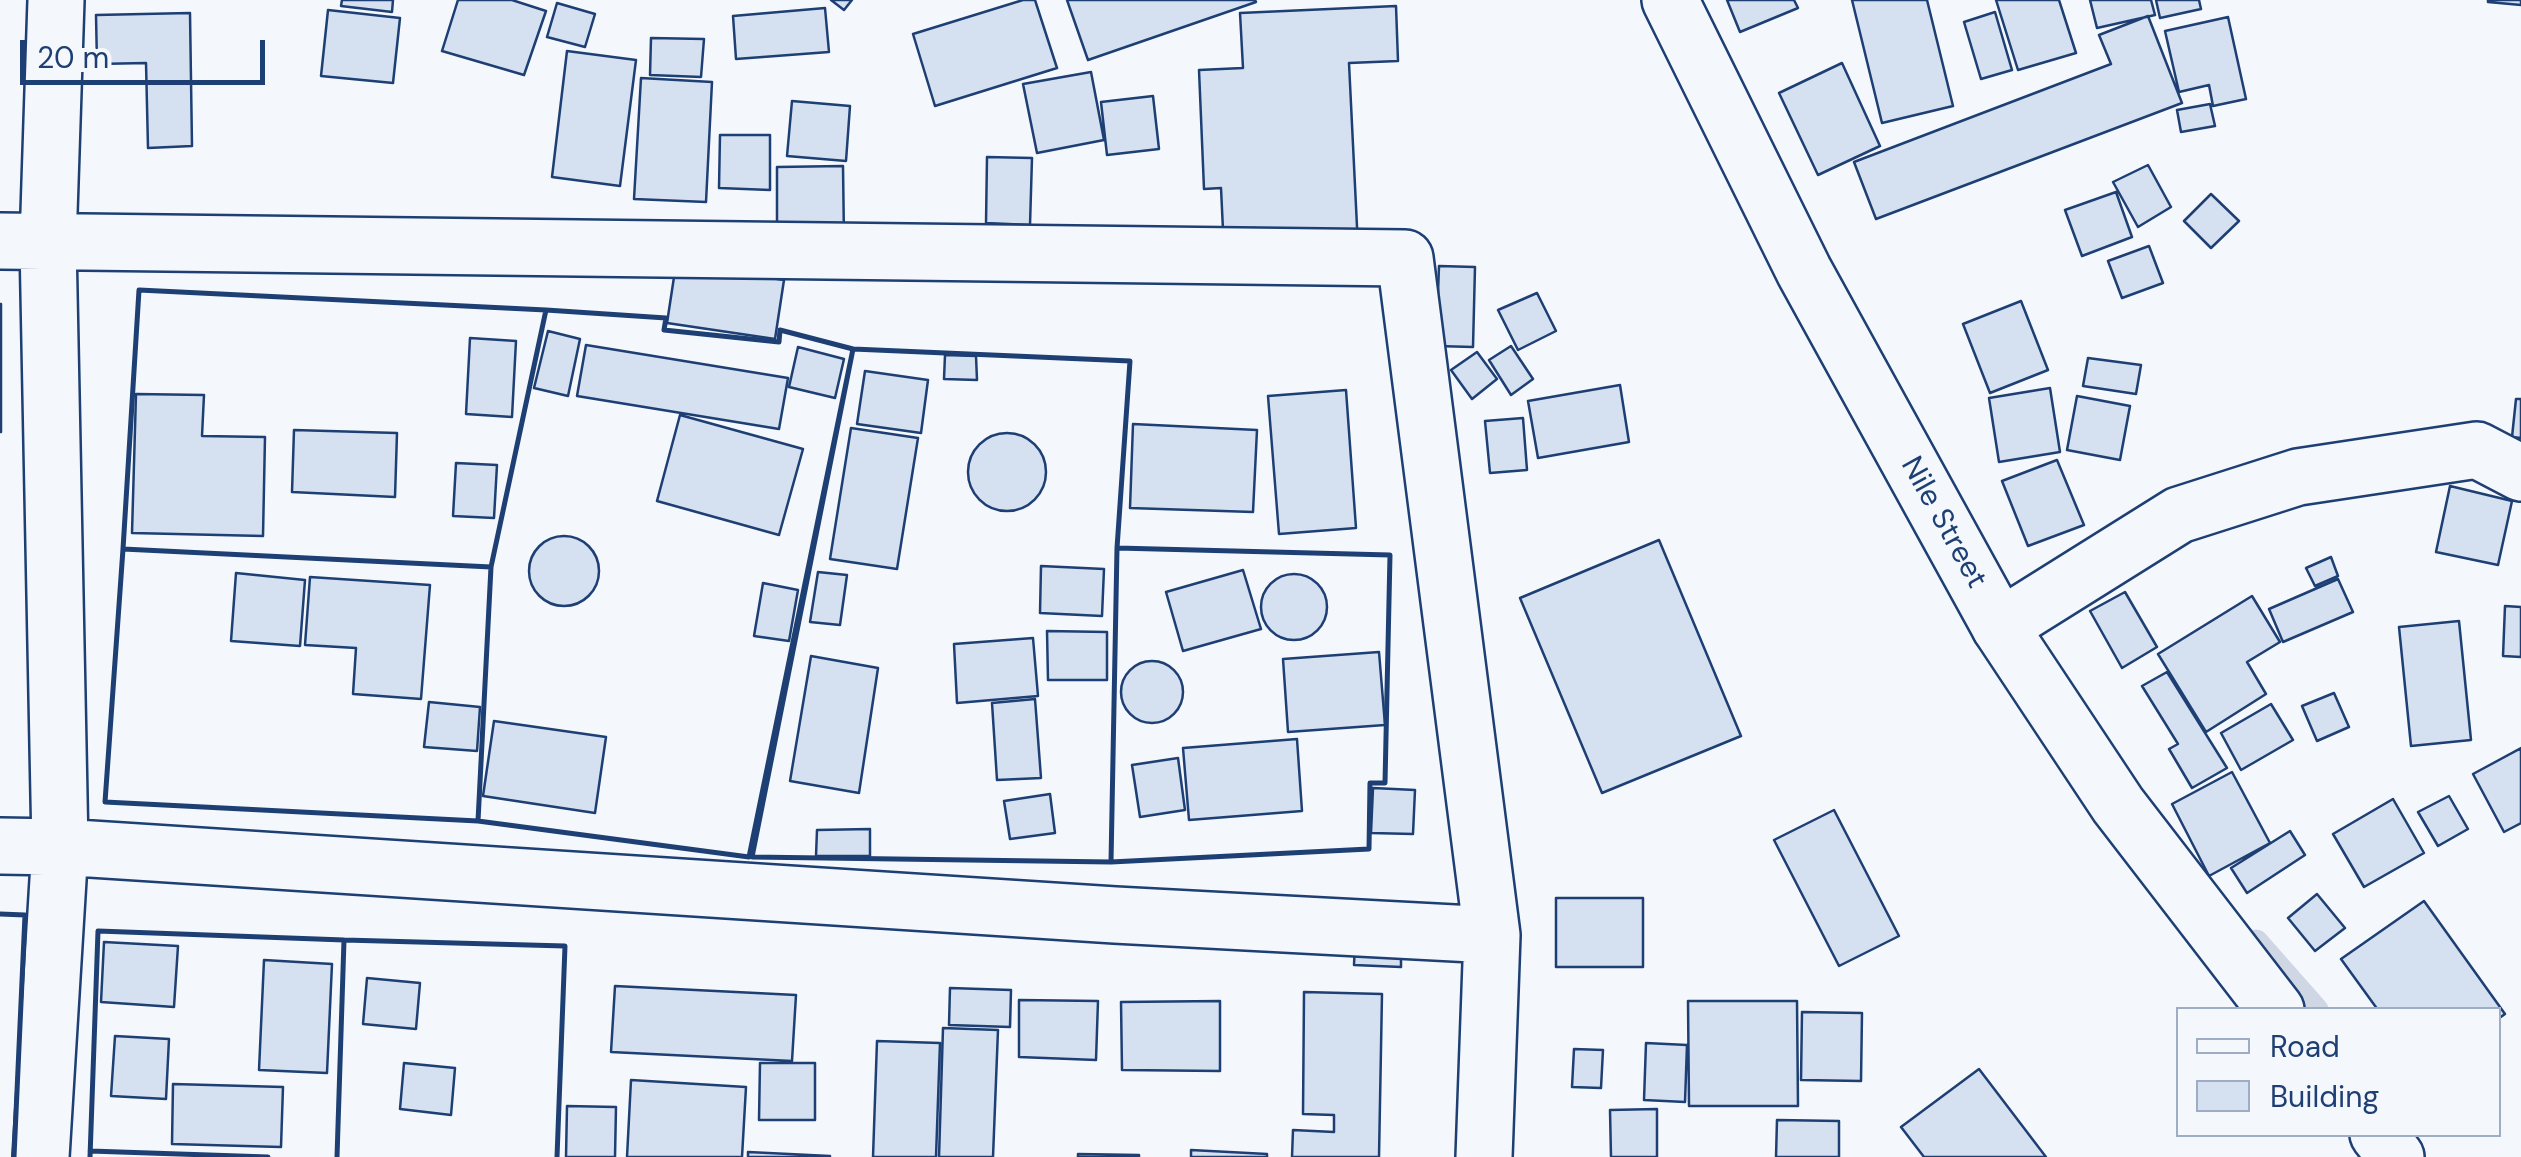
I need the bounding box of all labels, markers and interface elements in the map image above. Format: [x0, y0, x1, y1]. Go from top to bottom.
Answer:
scale bar [25, 20, 270, 82]
text: 20 m [37, 38, 109, 77]
street label: Nile Street [1892, 451, 1994, 595]
legend [2176, 1007, 2501, 1137]
text: Road [2270, 1027, 2340, 1066]
text: Building [2270, 1077, 2379, 1116]

